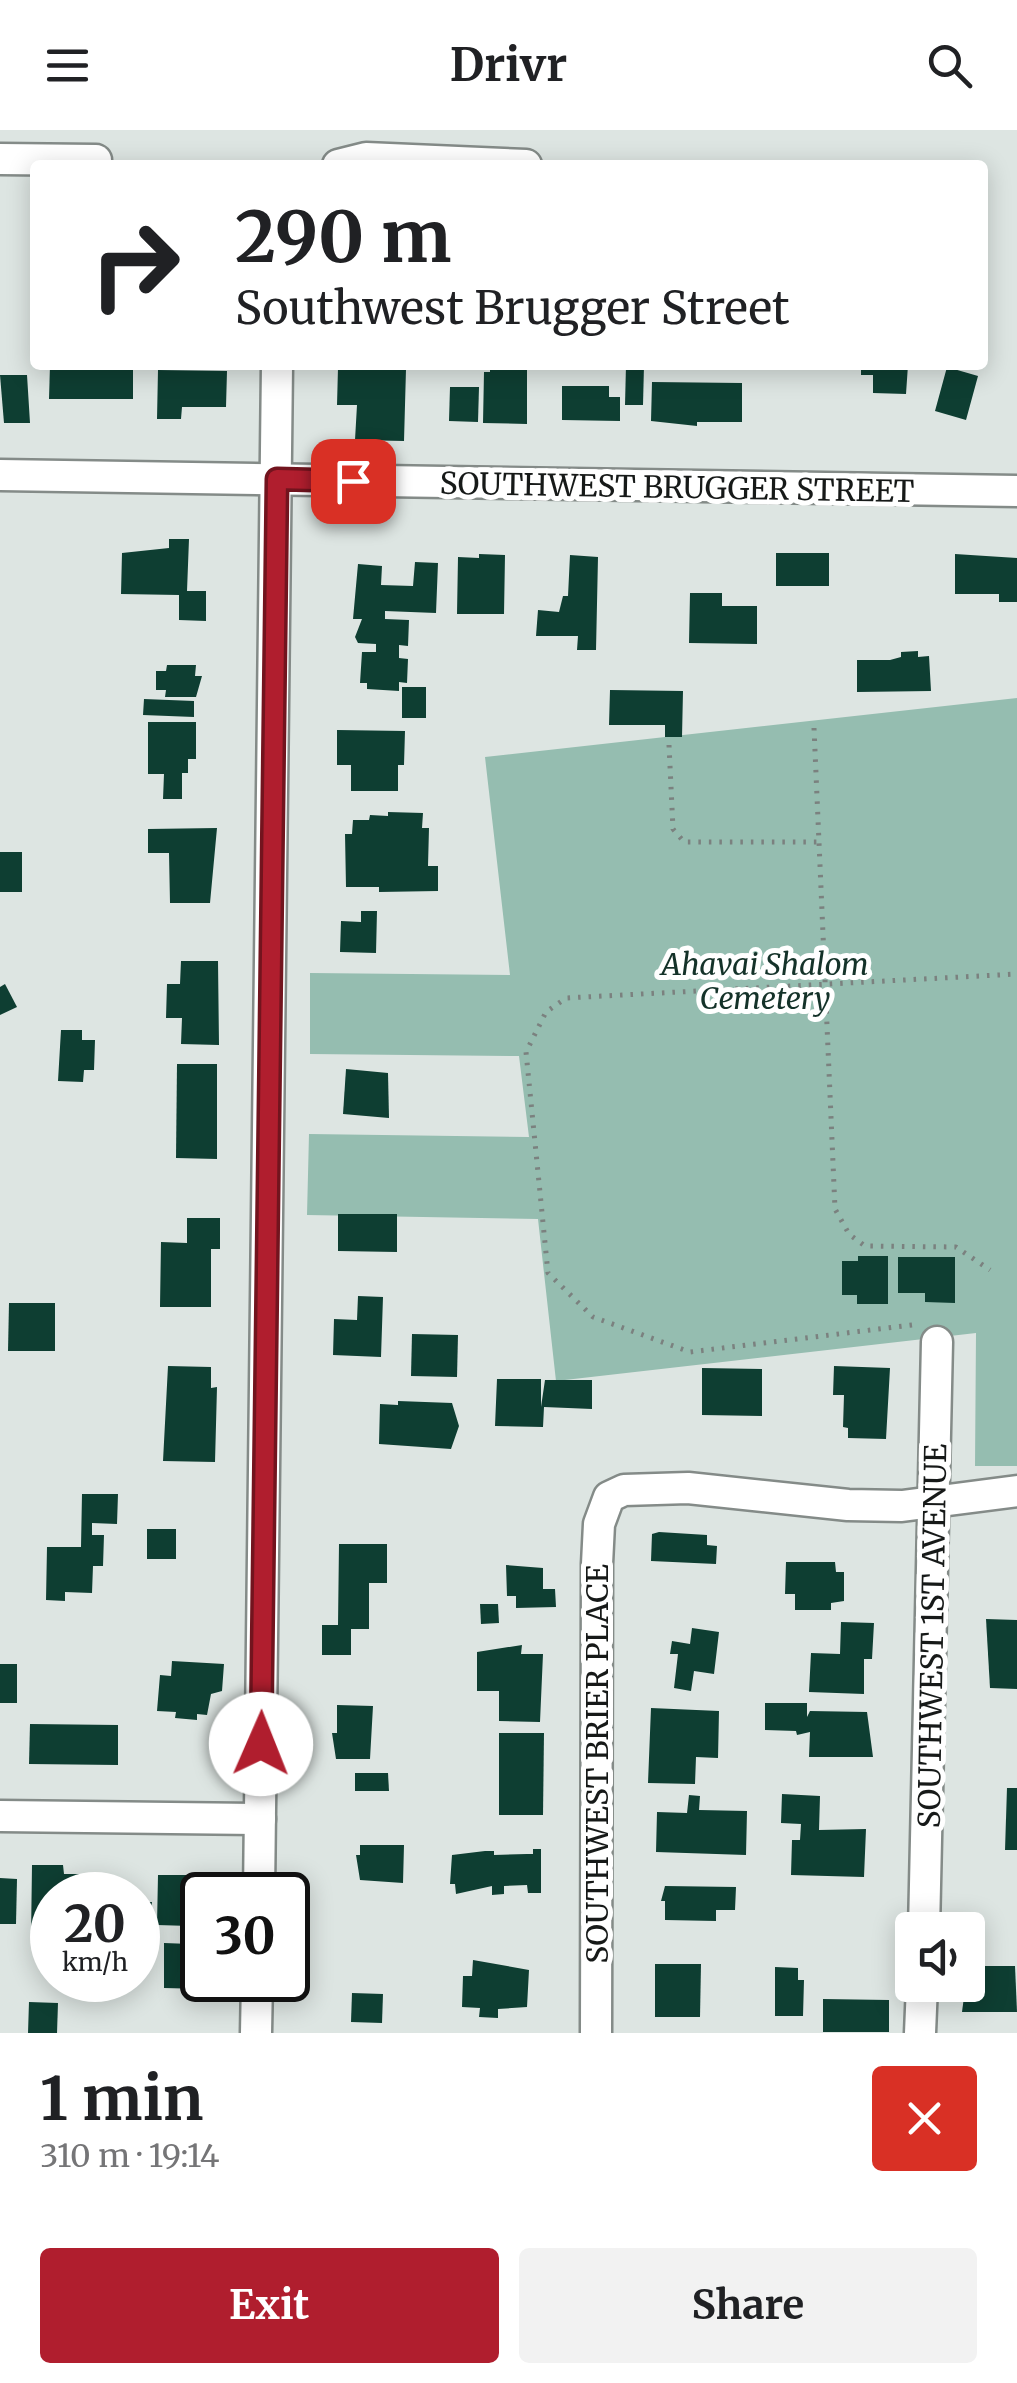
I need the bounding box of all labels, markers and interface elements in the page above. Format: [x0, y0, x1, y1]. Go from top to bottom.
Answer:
text: Drivr [450, 37, 567, 93]
icon: menu [40, 38, 95, 93]
icon: search [922, 38, 977, 93]
text: 290 m [235, 193, 451, 281]
icon: right [70, 200, 200, 330]
text: Southwest Brugger Street [235, 280, 789, 336]
pin [311, 439, 396, 524]
icon: arrive [326, 454, 381, 509]
street label: SOUTHWEST BRUGGER STREET [439, 464, 915, 510]
park label: Ahavai Shalom Cemetery [659, 945, 869, 1017]
street label: SOUTHWEST 1ST AVENUE [910, 1443, 954, 1829]
street label: SOUTHWEST BRIER PLACE [578, 1564, 616, 1964]
position arrow [209, 1692, 313, 1796]
speed limit sign: 30 [180, 1872, 310, 2002]
text: 20 [64, 1893, 126, 1956]
map controls [895, 1912, 985, 2002]
button: sound [895, 1912, 985, 2002]
text: km/h [62, 1946, 128, 1978]
text: 1 min [40, 2061, 203, 2136]
button: close [872, 2066, 977, 2171]
text: 310 m · 19:14 [40, 2136, 219, 2176]
button: Exit [40, 2248, 499, 2363]
button: Share [519, 2248, 977, 2363]

